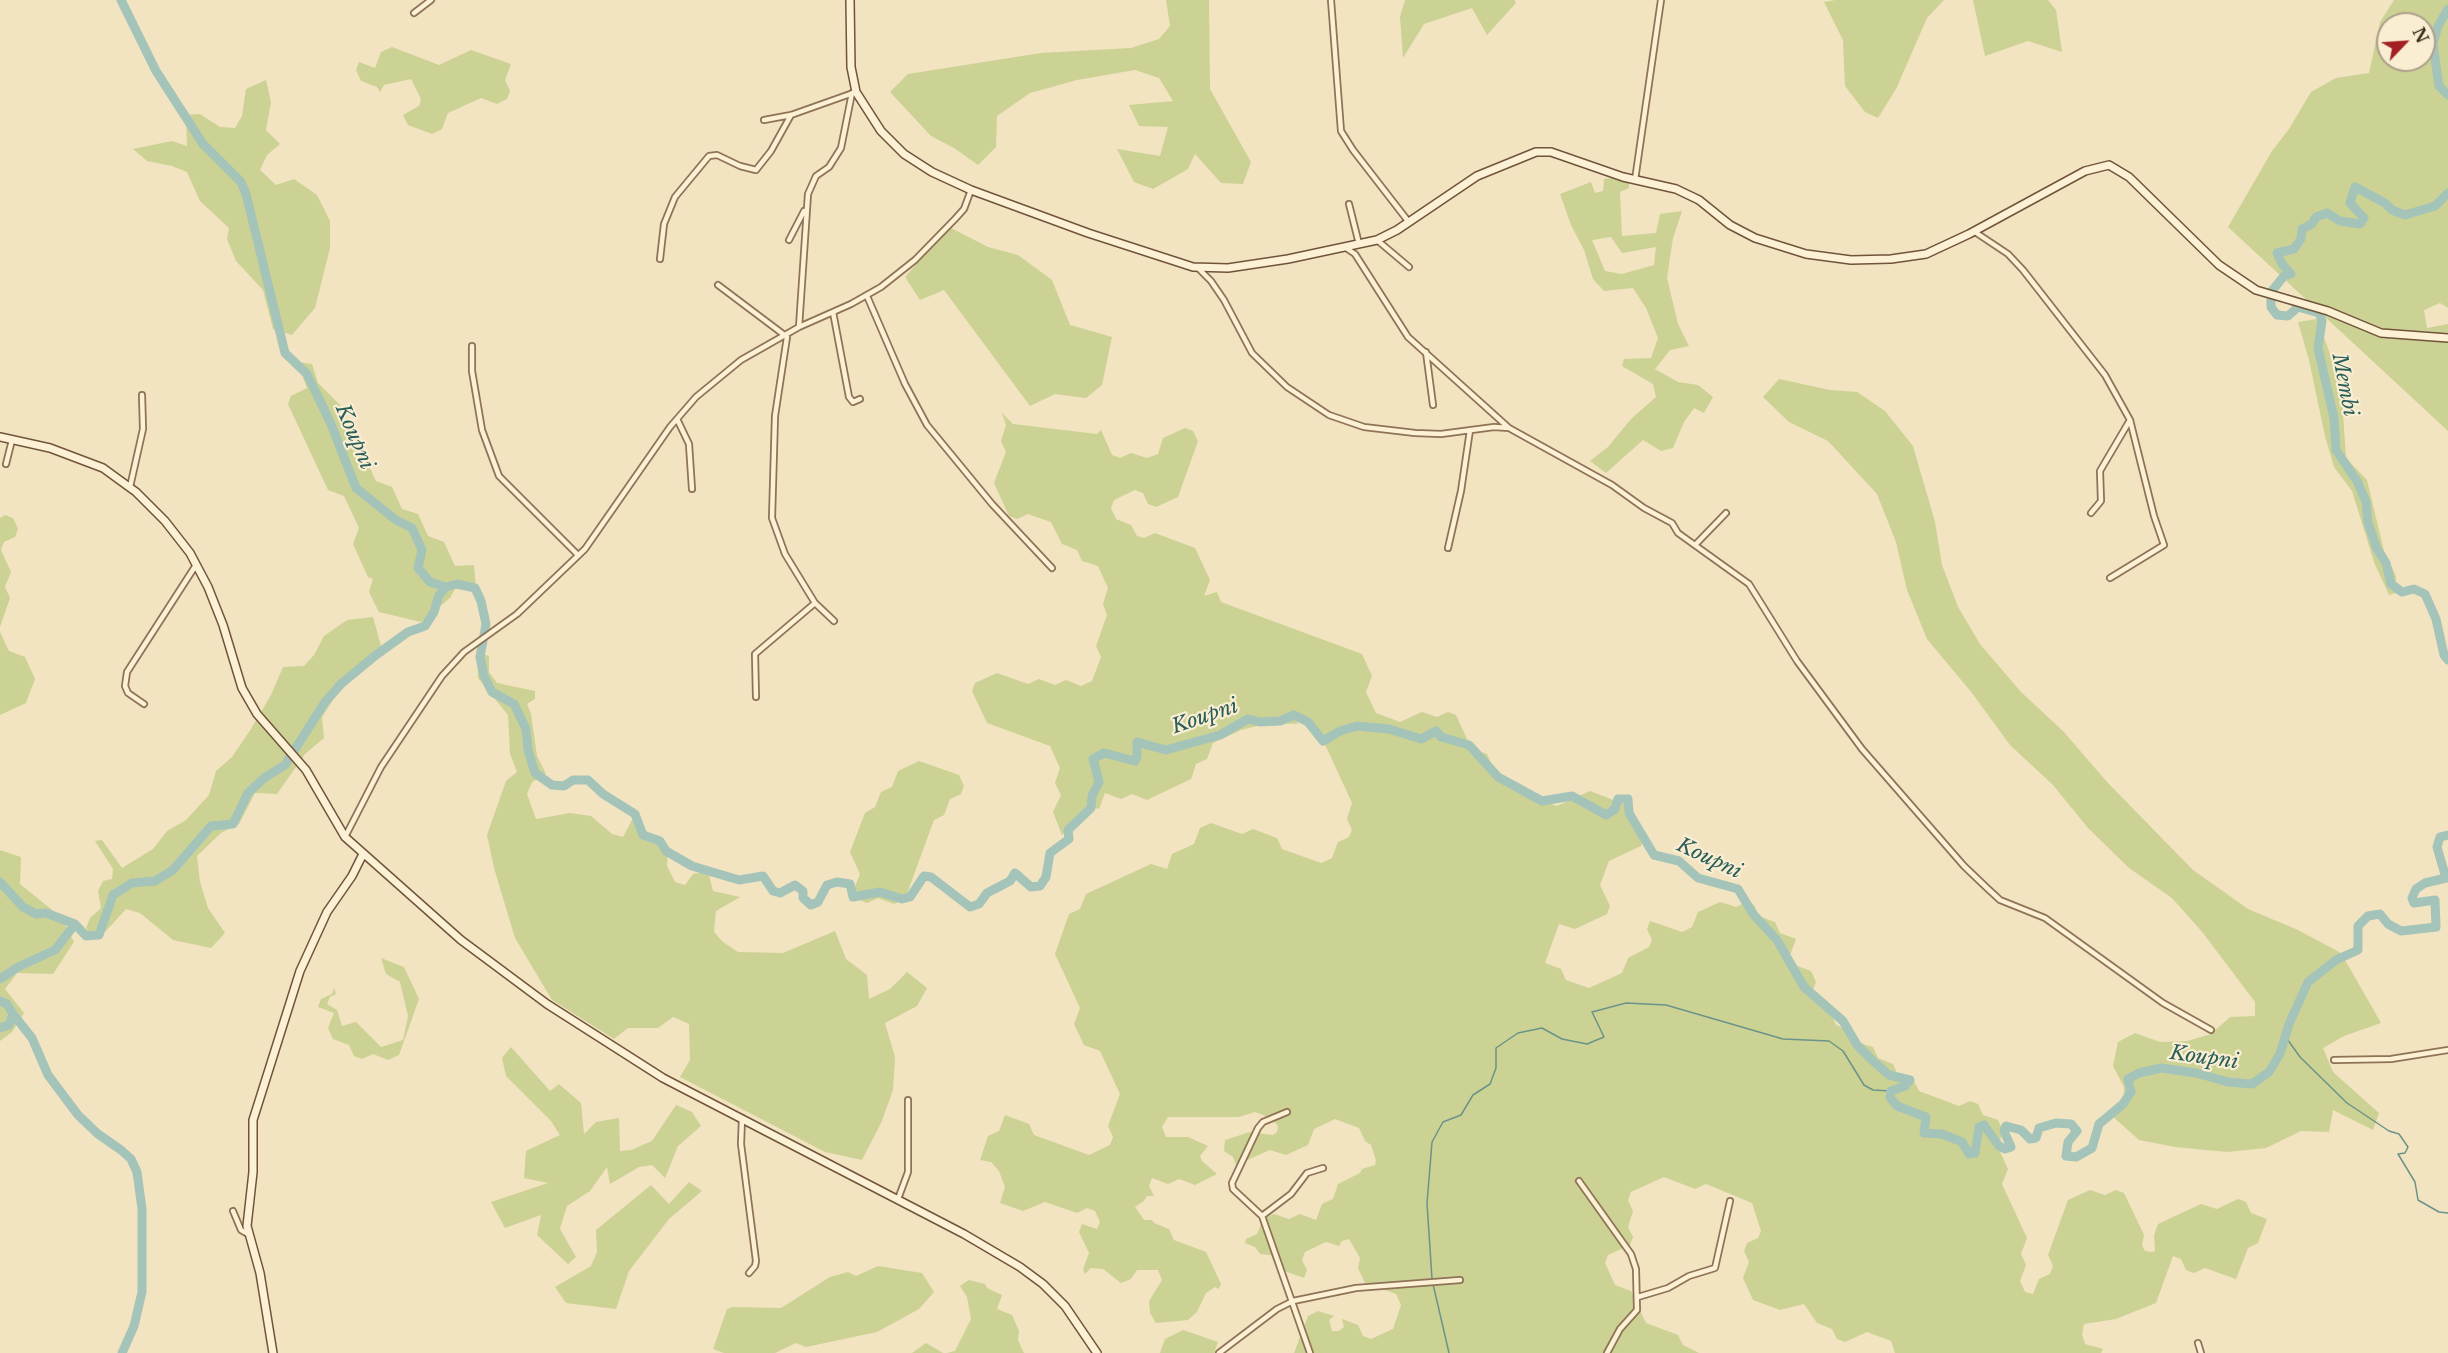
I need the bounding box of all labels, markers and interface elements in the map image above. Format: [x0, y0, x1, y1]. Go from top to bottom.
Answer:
north arrow [2376, 12, 2436, 72]
text: N [2408, 24, 2433, 46]
water label: Membi [2326, 351, 2362, 419]
water label: Koupni [330, 401, 378, 473]
water label: Koupni [1169, 694, 1241, 740]
water label: Koupni [1673, 834, 1745, 884]
water label: Koupni [2168, 1041, 2240, 1075]

